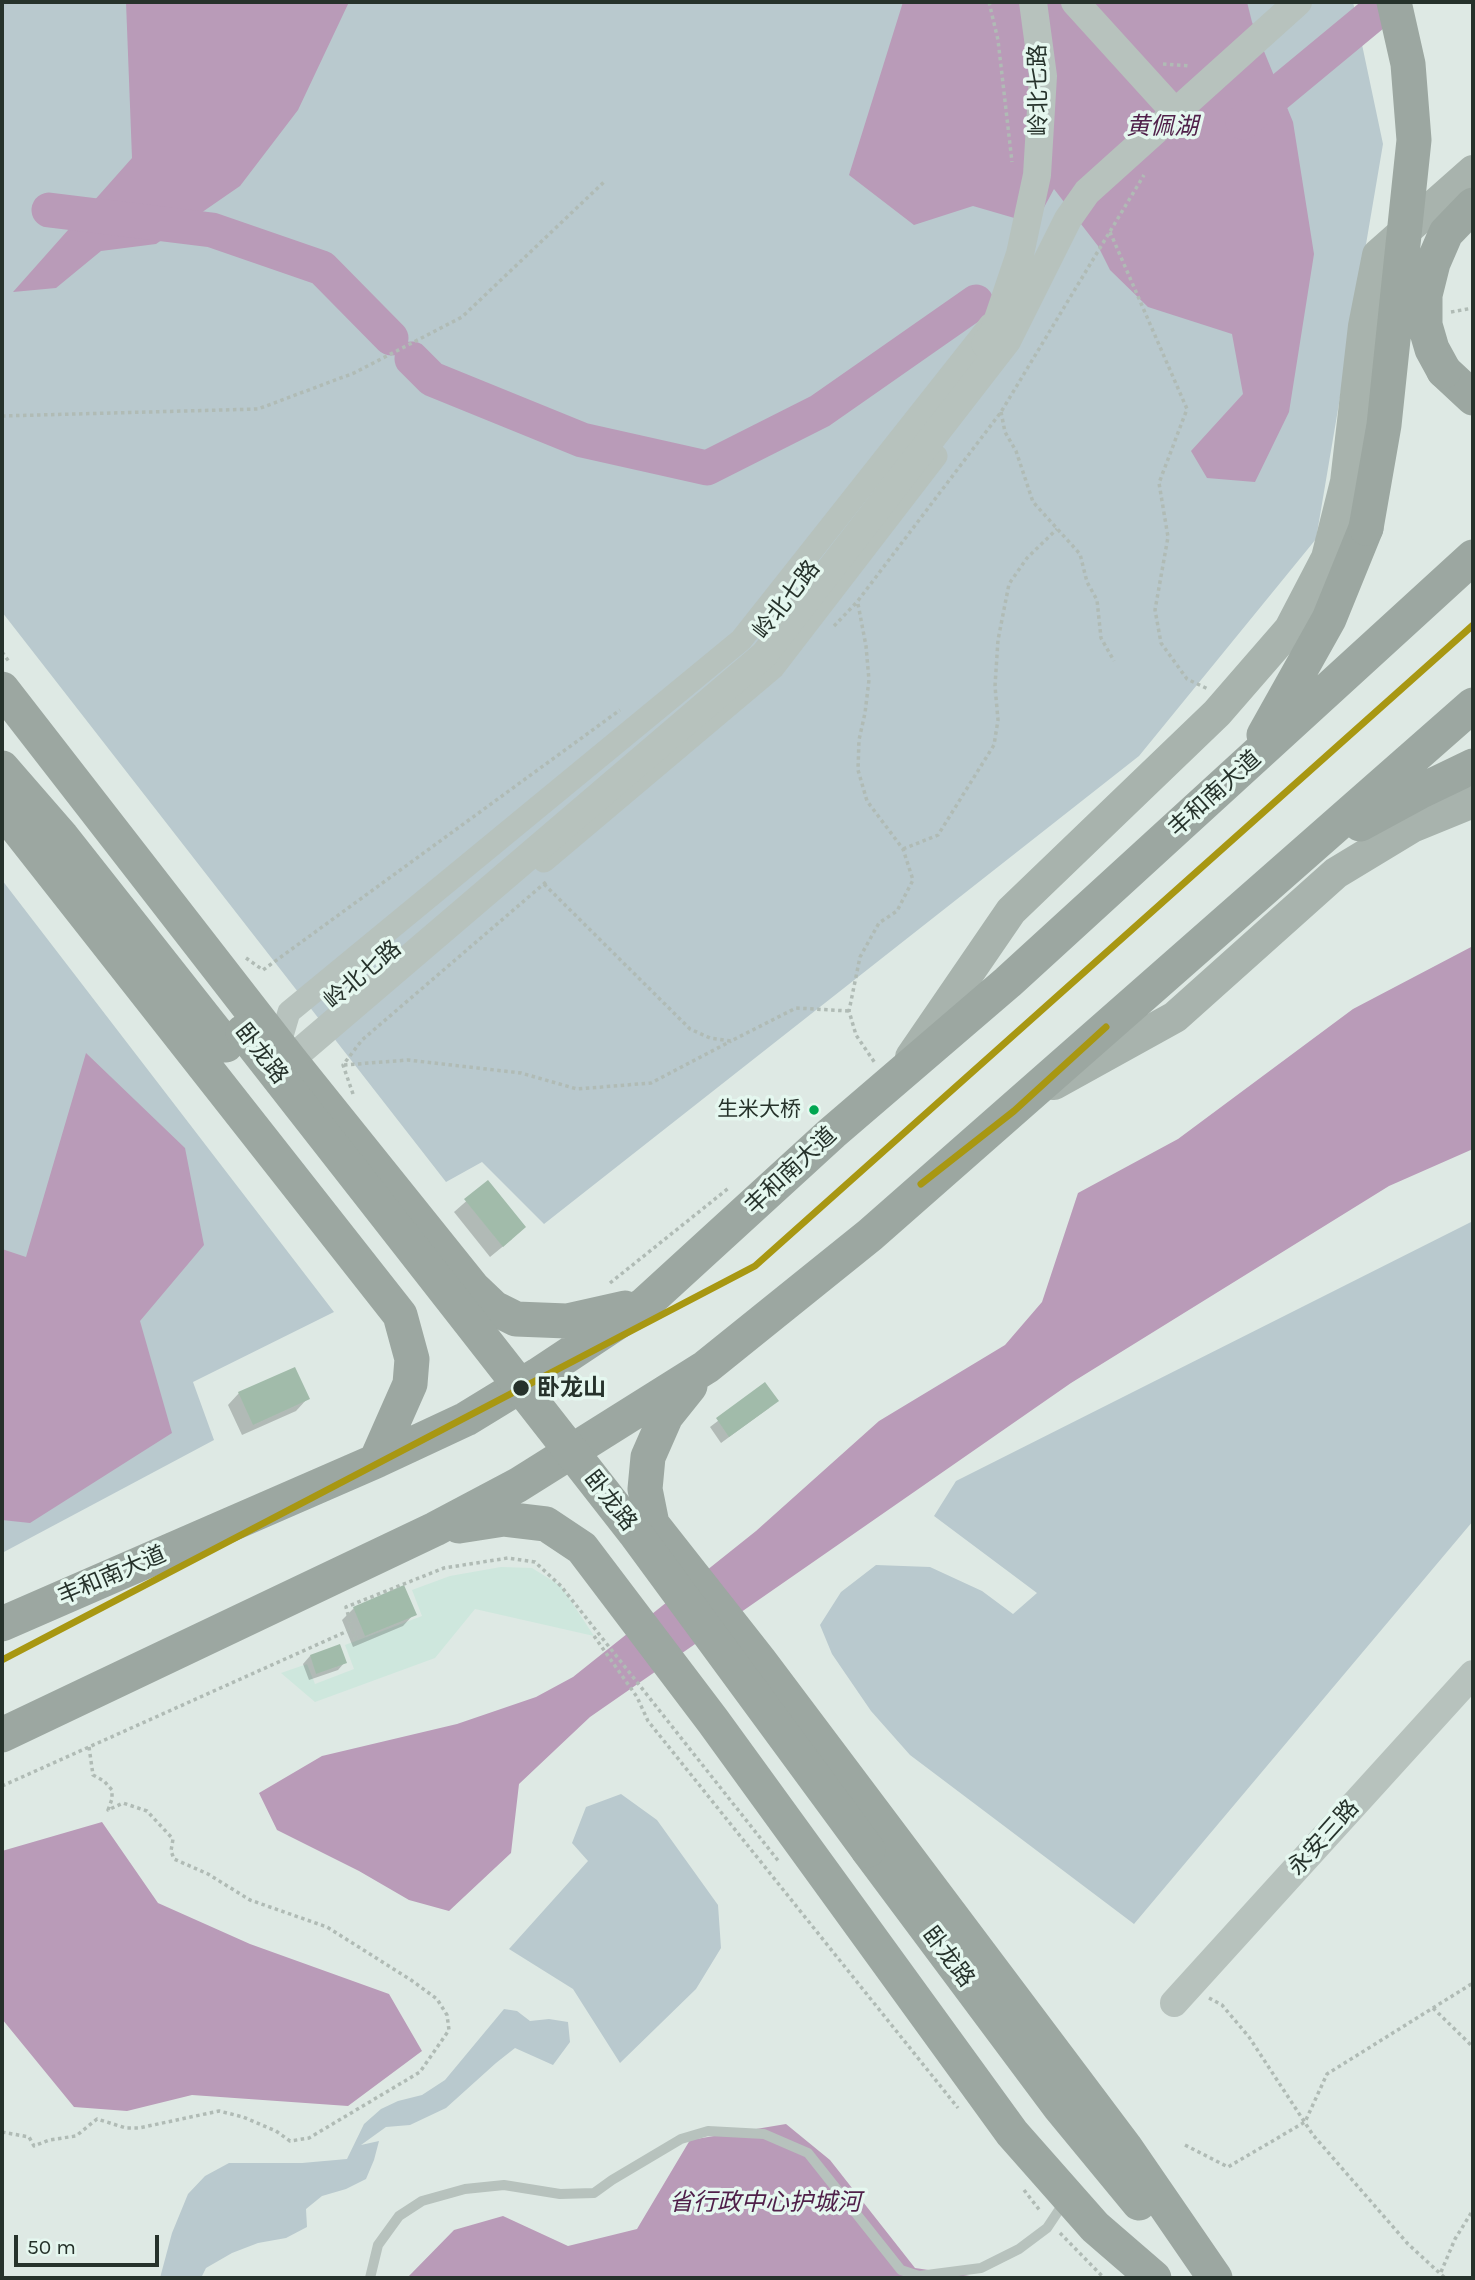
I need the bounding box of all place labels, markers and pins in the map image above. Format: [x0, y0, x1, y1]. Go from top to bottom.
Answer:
place label: 生米大桥 [717, 1097, 801, 1123]
marker: 生米大桥 [807, 1103, 821, 1117]
place label: 卧龙山 [537, 1374, 606, 1402]
marker: 卧龙山 [511, 1378, 531, 1398]

